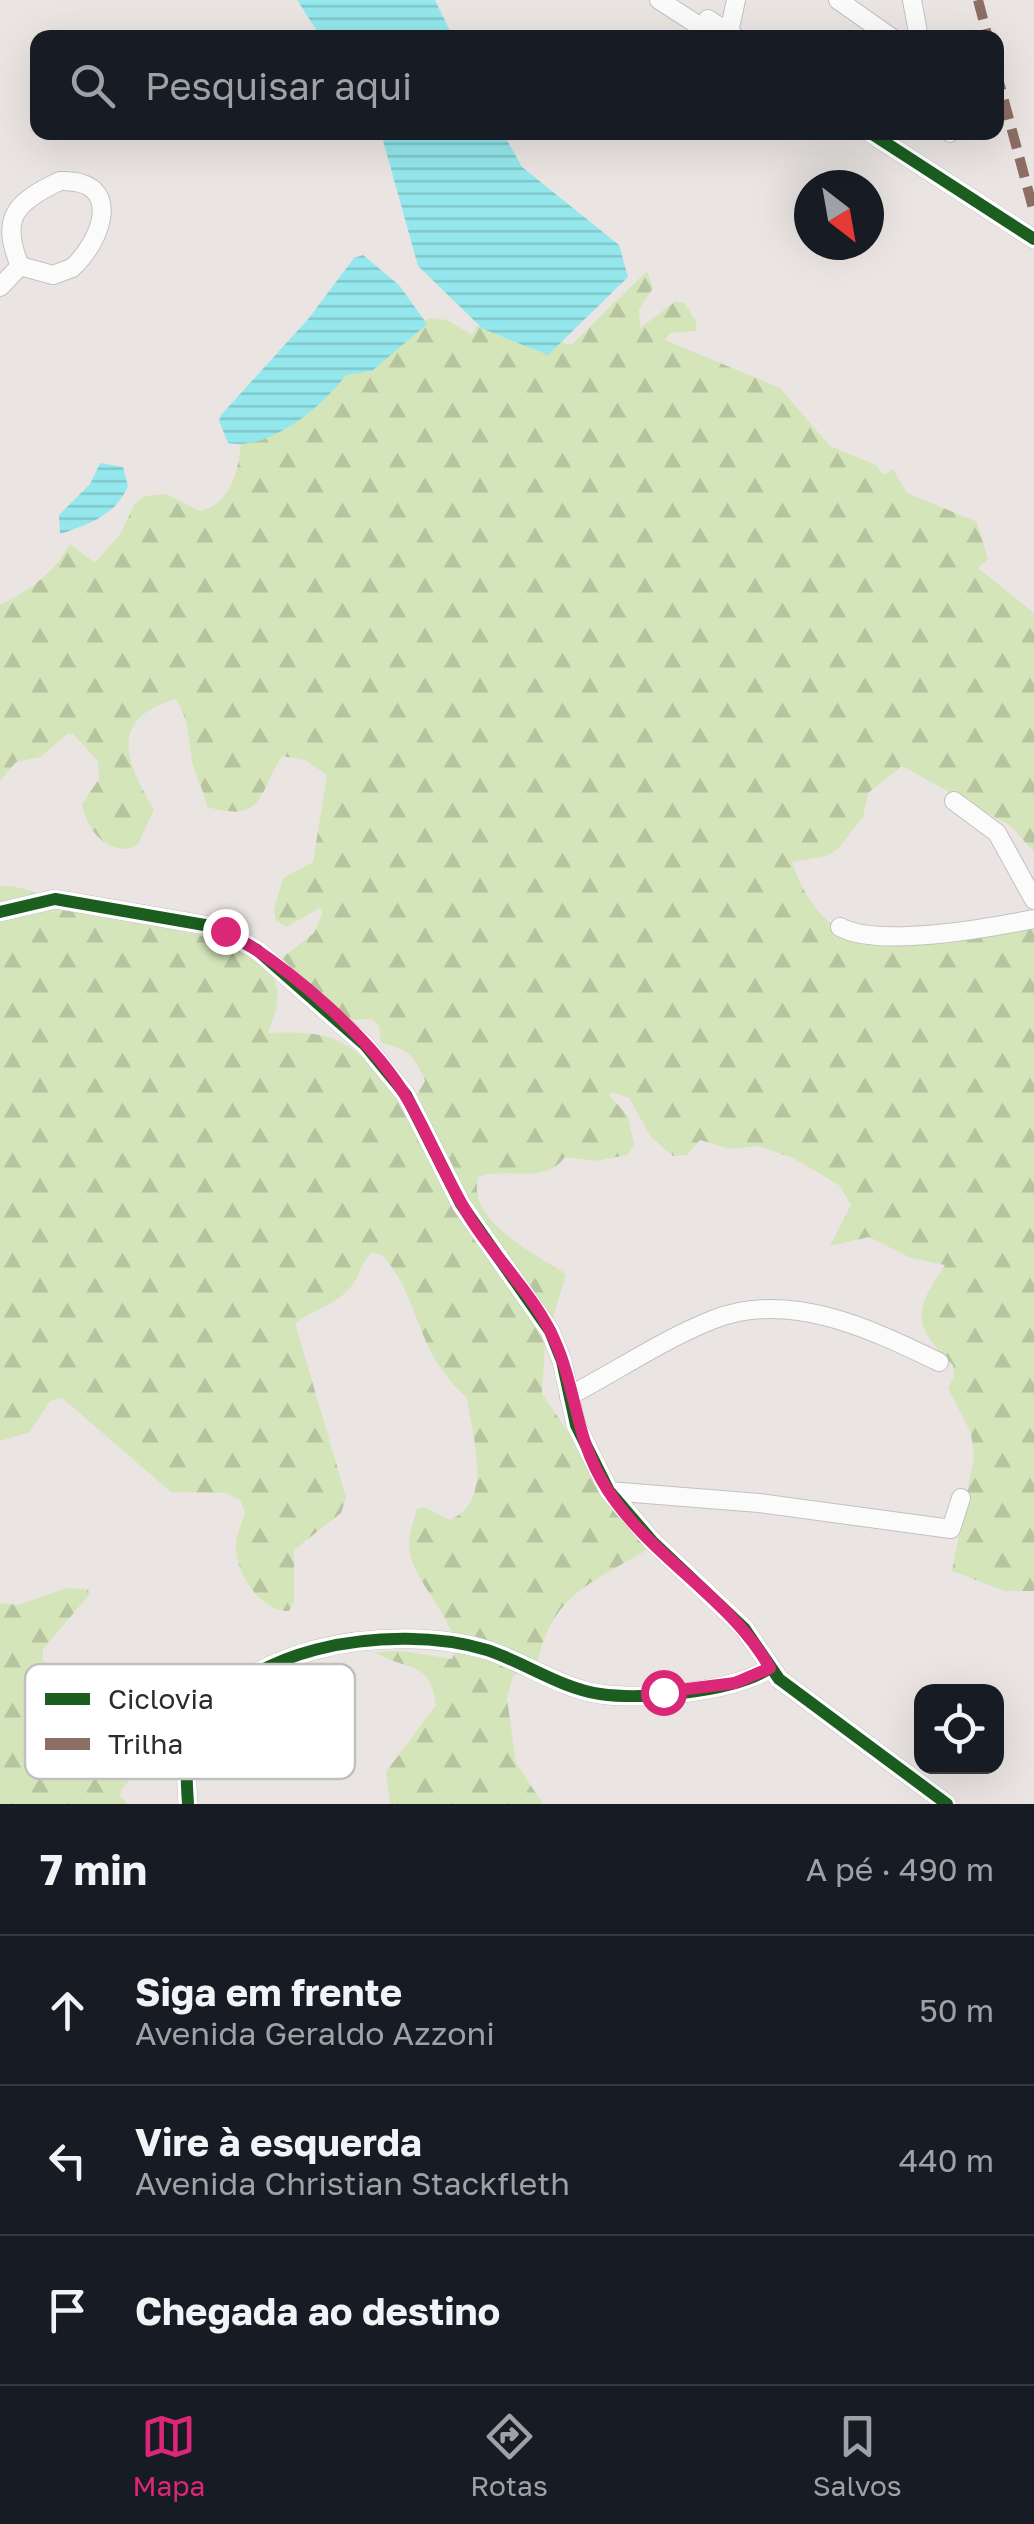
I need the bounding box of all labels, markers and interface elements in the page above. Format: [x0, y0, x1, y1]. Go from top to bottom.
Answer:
search box [30, 30, 1004, 140]
icon: search [65, 58, 120, 113]
text: Pesquisar aqui [145, 63, 412, 108]
north arrow [794, 170, 884, 260]
route end [203, 909, 249, 955]
legend [25, 1664, 355, 1779]
route start [641, 1670, 687, 1716]
text: Ciclovia [108, 1682, 214, 1715]
map controls [914, 1684, 1004, 1774]
button: locate [914, 1684, 1004, 1774]
text: Trilha [108, 1727, 183, 1760]
text: 7 min [40, 1844, 147, 1894]
text: A pé · 490 m [806, 1850, 994, 1888]
text: Siga em frente [135, 1969, 402, 2014]
icon: ahead [40, 1983, 95, 2038]
text: 50 m [919, 1991, 994, 2029]
text: Avenida Geraldo Azzoni [135, 2014, 495, 2052]
text: Vire à esquerda [135, 2119, 422, 2164]
icon: left [40, 2133, 95, 2188]
text: 440 m [899, 2141, 994, 2179]
text: Avenida Christian Stackfleth [135, 2164, 570, 2202]
icon: arrive [40, 2283, 95, 2338]
text: Chegada ao destino [135, 2288, 500, 2333]
tab: Mapa [132, 2409, 205, 2502]
tab: Rotas [470, 2409, 548, 2502]
tab: Salvos [813, 2409, 902, 2502]

